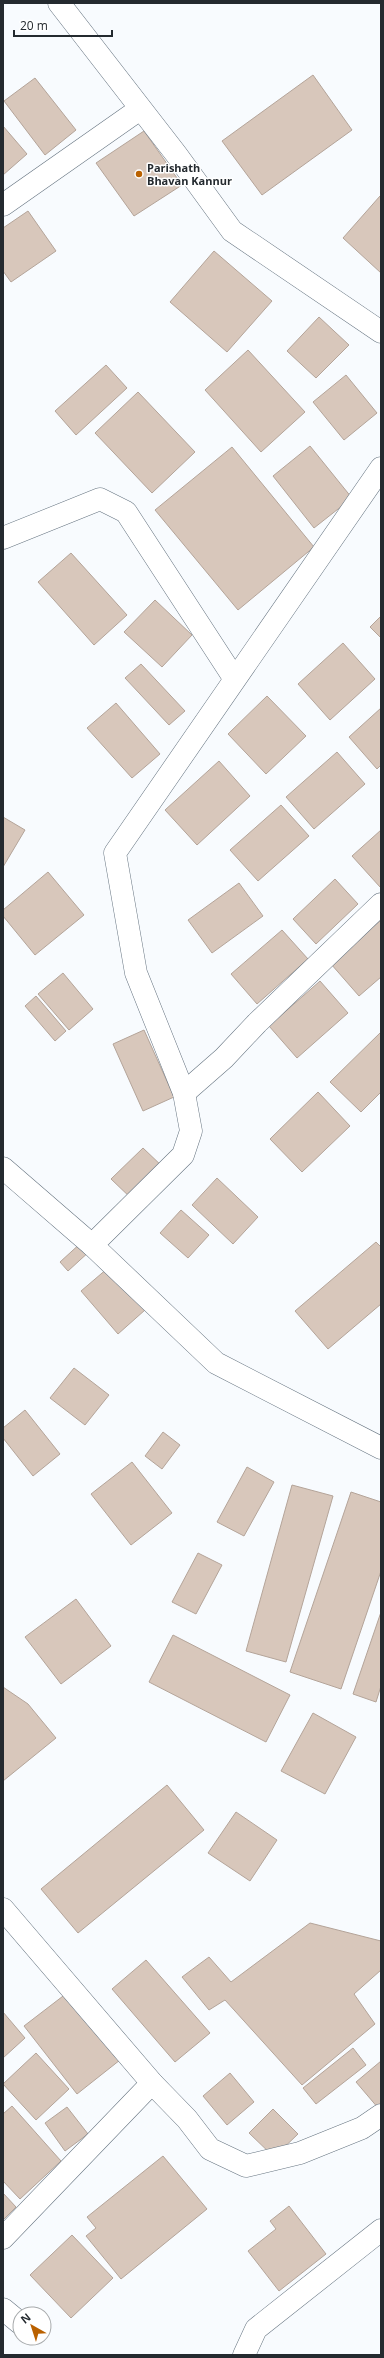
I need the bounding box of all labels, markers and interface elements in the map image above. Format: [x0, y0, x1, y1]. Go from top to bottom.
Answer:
scale bar [14, 12, 112, 38]
text: 20 m [20, 17, 48, 34]
place label: Parishath Bhavan Kannur [147, 160, 232, 188]
marker: Parishath Bhavan Kannur [134, 169, 144, 179]
north arrow [12, 2306, 52, 2346]
text: N [17, 2309, 34, 2326]

